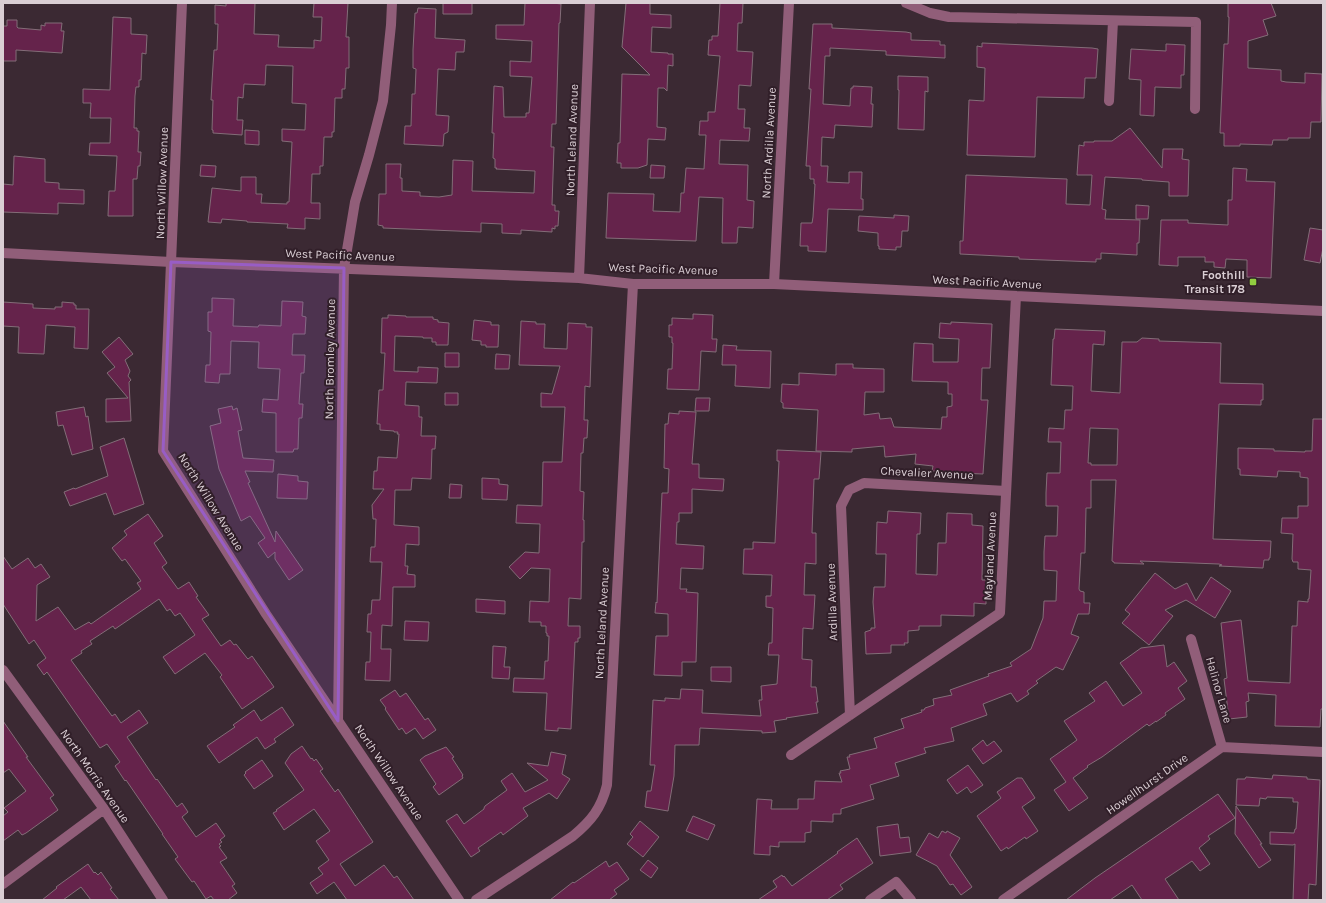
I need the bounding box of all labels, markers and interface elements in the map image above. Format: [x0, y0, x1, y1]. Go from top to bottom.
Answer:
street label: North Leland Avenue [563, 84, 581, 196]
street label: North Ardilla Avenue [759, 87, 779, 199]
street label: North Willow Avenue [153, 127, 171, 239]
street label: West Pacific Avenue [285, 246, 395, 264]
street label: West Pacific Avenue [608, 260, 718, 278]
place label: Foothill Transit 178 [1184, 268, 1245, 296]
street label: West Pacific Avenue [932, 272, 1042, 292]
marker: Foothill Transit 178 [1248, 277, 1258, 287]
street label: North Bromley Avenue [322, 299, 338, 419]
street label: North Willow Avenue [175, 451, 247, 553]
street label: Chevalier Avenue [880, 464, 974, 482]
street label: Mayland Avenue [981, 511, 999, 601]
street label: Ardilla Avenue [824, 563, 840, 641]
street label: North Leland Avenue [592, 567, 612, 679]
street label: Halinor Lane [1203, 655, 1235, 725]
street label: North Willow Avenue [352, 722, 426, 822]
street label: North Morris Avenue [57, 726, 133, 826]
street label: Howellhurst Drive [1103, 751, 1191, 817]

